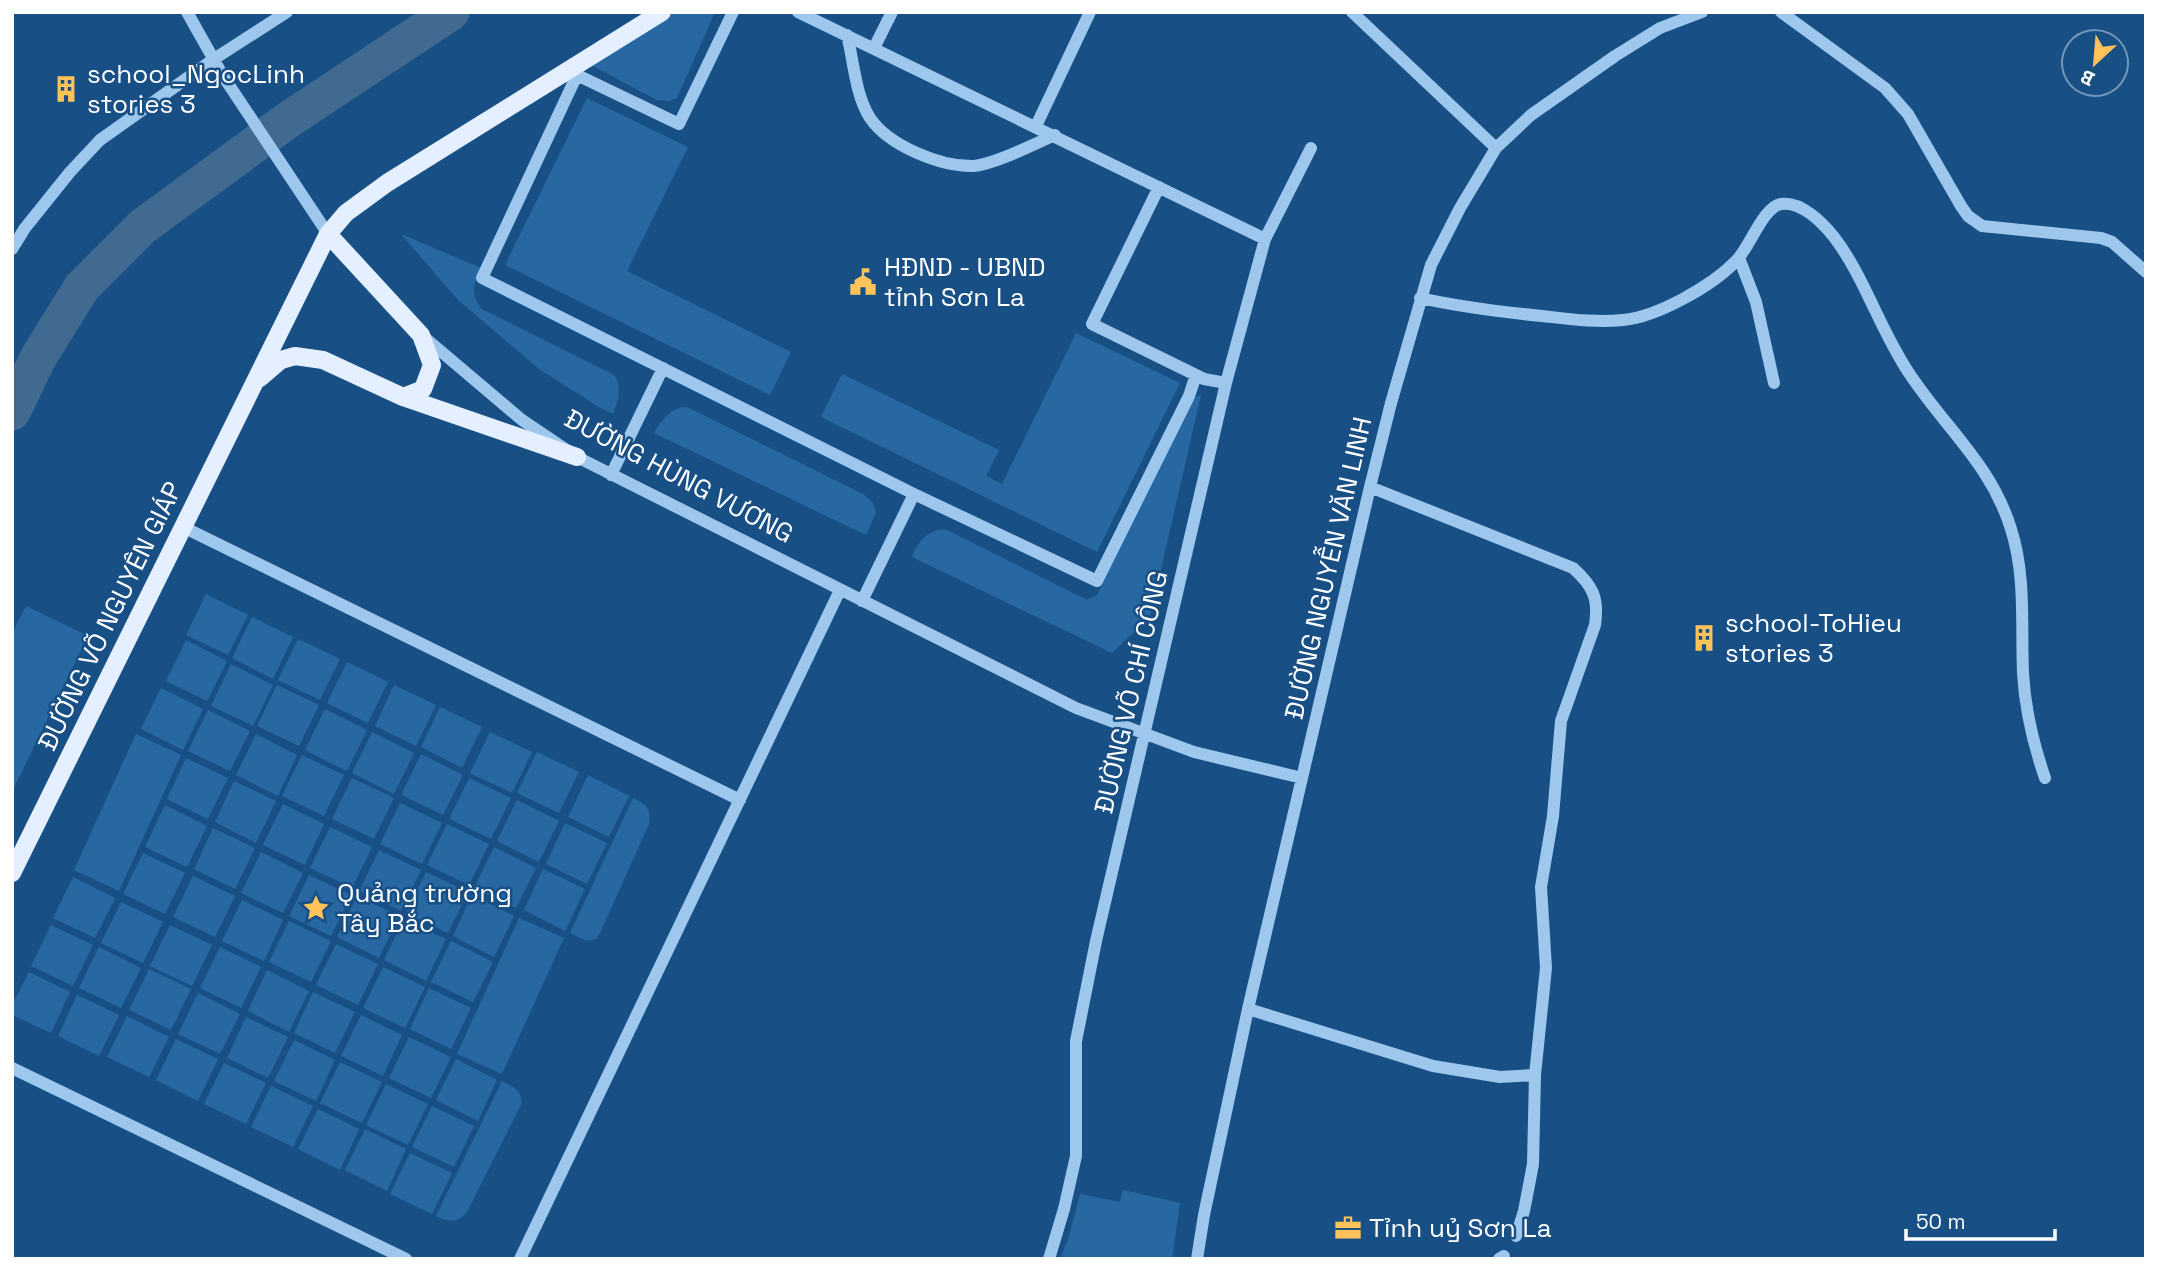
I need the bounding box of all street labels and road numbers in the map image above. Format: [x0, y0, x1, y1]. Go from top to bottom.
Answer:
street label: ĐƯỜNG HÙNG VƯƠNG [559, 401, 799, 551]
street label: ĐƯỜNG NGUYỄN VĂN LINH [1276, 413, 1379, 723]
street label: ĐƯỜNG VÕ NGUYÊN GIÁP [30, 476, 190, 756]
street label: ĐƯỜNG VÕ CHÍ CÔNG [1087, 567, 1175, 817]

